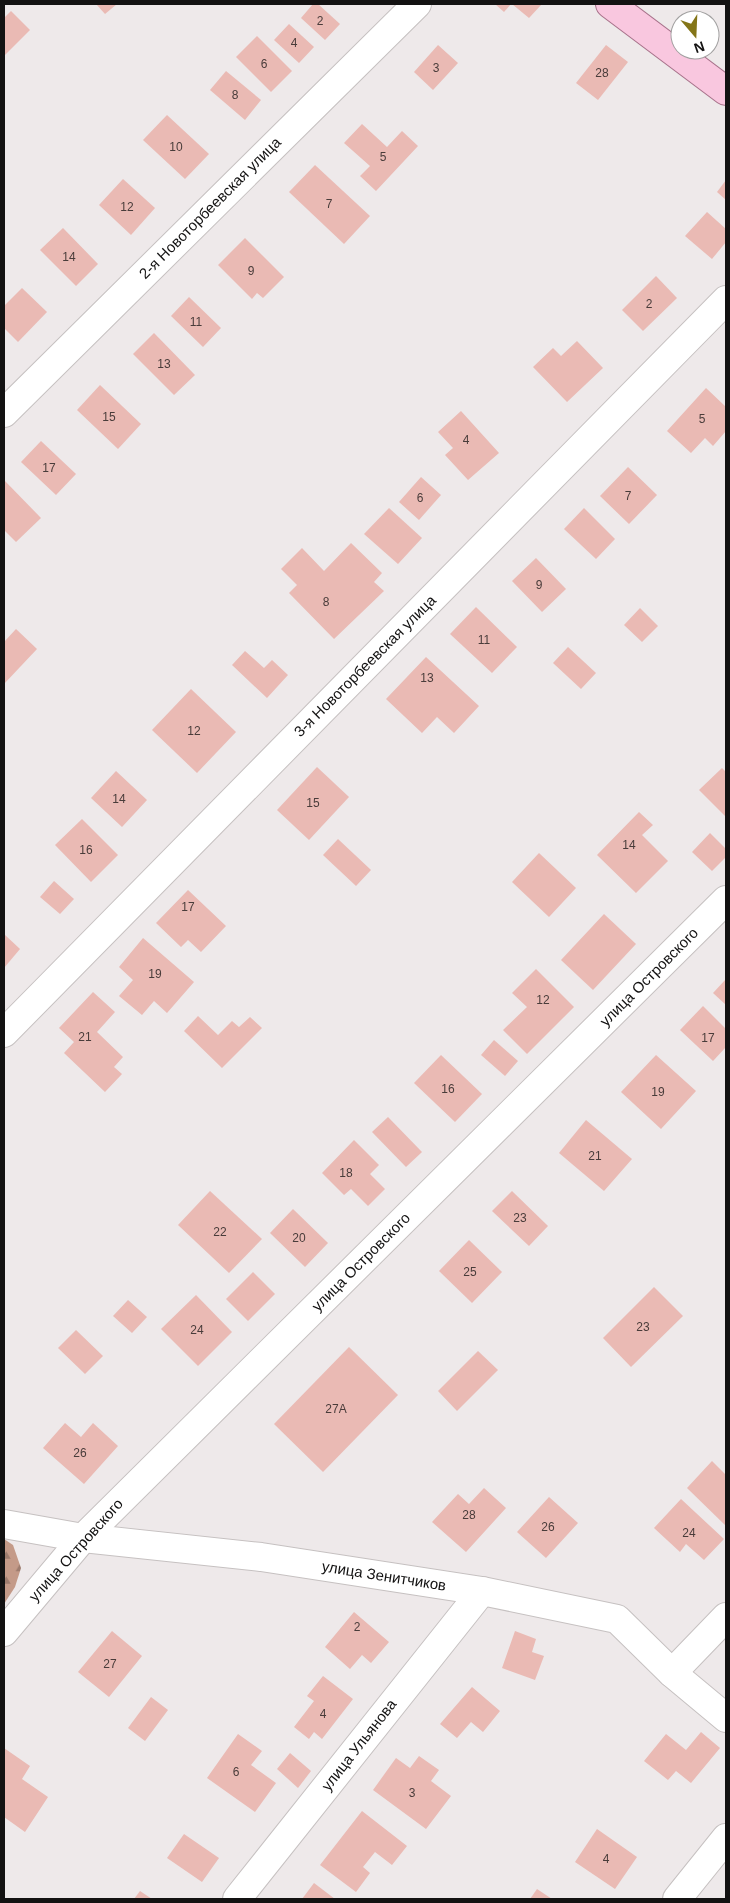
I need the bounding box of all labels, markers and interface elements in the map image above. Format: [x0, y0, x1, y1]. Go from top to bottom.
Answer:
north arrow [670, 10, 720, 60]
house number: 2 [317, 14, 324, 28]
house number: 4 [291, 36, 298, 50]
text: N [692, 38, 707, 57]
house number: 6 [261, 57, 268, 71]
house number: 3 [433, 61, 440, 75]
house number: 28 [595, 66, 609, 80]
house number: 8 [232, 88, 239, 102]
street label: 2-я Новоторбеевская улица [135, 133, 284, 282]
house number: 10 [169, 140, 183, 154]
house number: 5 [380, 150, 387, 164]
house number: 7 [326, 197, 333, 211]
house number: 12 [120, 200, 134, 214]
house number: 14 [62, 250, 76, 264]
house number: 9 [248, 264, 255, 278]
house number: 2 [646, 297, 653, 311]
house number: 11 [190, 315, 203, 329]
house number: 13 [157, 357, 171, 371]
house number: 15 [102, 410, 116, 424]
house number: 5 [699, 412, 706, 426]
house number: 4 [463, 433, 470, 447]
house number: 17 [42, 461, 56, 475]
house number: 7 [625, 489, 632, 503]
house number: 6 [417, 491, 424, 505]
house number: 9 [536, 578, 543, 592]
street label: 3-я Новоторбеевская улица [290, 591, 439, 740]
house number: 8 [323, 595, 330, 609]
house number: 11 [478, 633, 491, 647]
house number: 13 [420, 671, 434, 685]
house number: 12 [187, 724, 201, 738]
house number: 14 [112, 792, 126, 806]
house number: 15 [306, 796, 320, 810]
house number: 14 [622, 838, 636, 852]
house number: 16 [79, 843, 93, 857]
house number: 17 [181, 900, 195, 914]
street label: улица Островского [596, 924, 701, 1029]
house number: 19 [148, 967, 162, 981]
house number: 12 [536, 993, 550, 1007]
house number: 21 [78, 1030, 92, 1044]
house number: 17 [701, 1031, 715, 1045]
house number: 16 [441, 1082, 455, 1096]
house number: 19 [651, 1085, 665, 1099]
house number: 21 [588, 1149, 602, 1163]
house number: 18 [339, 1166, 353, 1180]
street label: улица Островского [308, 1209, 413, 1314]
house number: 23 [513, 1211, 527, 1225]
house number: 22 [213, 1225, 227, 1239]
house number: 20 [292, 1231, 306, 1245]
house number: 25 [463, 1265, 477, 1279]
house number: 23 [636, 1320, 650, 1334]
house number: 24 [190, 1323, 204, 1337]
house number: 27А [325, 1402, 347, 1416]
house number: 26 [73, 1446, 87, 1460]
street label: улица Островского [25, 1495, 126, 1604]
house number: 28 [462, 1508, 476, 1522]
house number: 26 [541, 1520, 555, 1534]
house number: 24 [682, 1526, 696, 1540]
street label: улица Зенитчиков [321, 1557, 447, 1594]
house number: 2 [354, 1620, 361, 1634]
house number: 27 [103, 1657, 117, 1671]
street label: улица Ульянова [318, 1695, 400, 1794]
house number: 4 [320, 1707, 327, 1721]
house number: 6 [233, 1765, 240, 1779]
house number: 3 [409, 1786, 416, 1800]
house number: 4 [603, 1852, 610, 1866]

